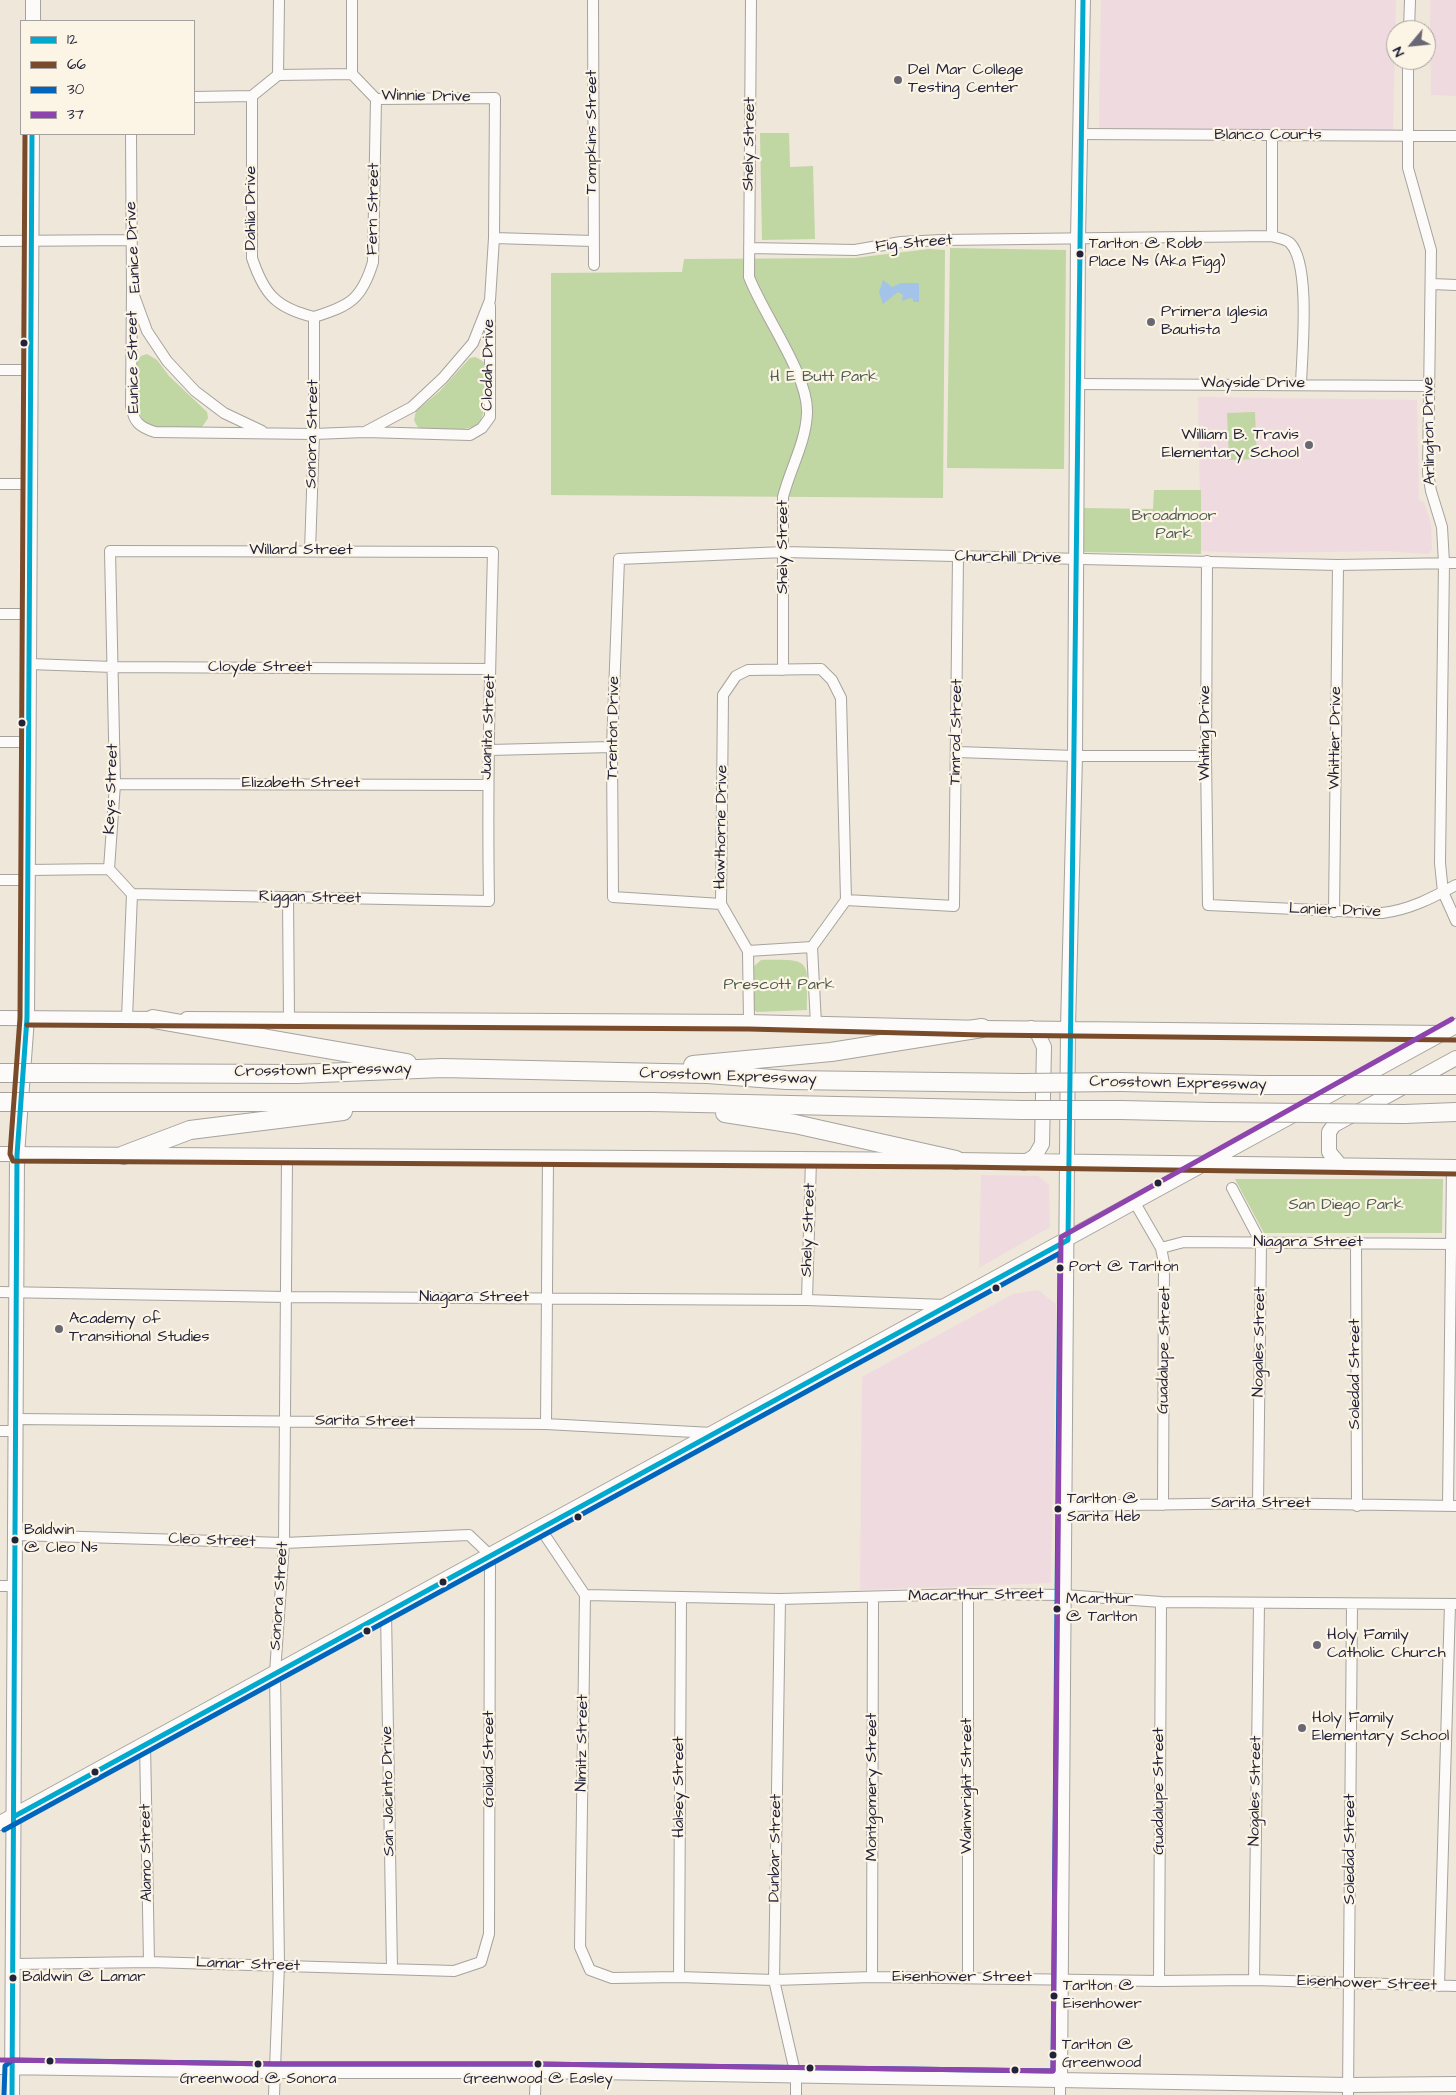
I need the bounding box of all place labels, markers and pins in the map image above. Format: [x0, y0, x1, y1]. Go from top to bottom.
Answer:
place label: Del Mar College Testing Center [908, 61, 1023, 99]
marker: Del Mar College Testing Center [892, 74, 904, 86]
place label: Tarlton @ Robb Place Ns (Aka Figg) [1089, 236, 1225, 271]
marker: Tarlton @ Robb Place Ns (Aka Figg) [1075, 249, 1085, 259]
place label: Primera Iglesia Bautista [1161, 303, 1267, 341]
marker: Primera Iglesia Bautista [1145, 316, 1157, 328]
unlabelled marker [19, 338, 29, 348]
place label: William B. Travis Elementary School [1162, 426, 1299, 464]
marker: William B. Travis Elementary School [1303, 439, 1315, 451]
unlabelled marker [17, 718, 27, 728]
unlabelled marker [1153, 1178, 1163, 1188]
place label: Port @ Tarlton [1069, 1259, 1179, 1277]
marker: Port @ Tarlton [1055, 1263, 1065, 1273]
unlabelled marker [991, 1283, 1001, 1293]
place label: Academy of Transitional Studies [69, 1310, 210, 1348]
marker: Academy of Transitional Studies [53, 1323, 65, 1335]
place label: Tarlton @ Sarita Heb [1067, 1491, 1140, 1526]
marker: Tarlton @ Sarita Heb [1053, 1504, 1063, 1514]
unlabelled marker [573, 1512, 583, 1522]
place label: Baldwin @ Cleo Ns [24, 1522, 98, 1557]
marker: Baldwin @ Cleo Ns [10, 1535, 20, 1545]
unlabelled marker [438, 1577, 448, 1587]
place label: Mcarthur @ Tarlton [1066, 1591, 1137, 1626]
marker: Mcarthur @ Tarlton [1052, 1604, 1062, 1614]
unlabelled marker [362, 1626, 372, 1636]
place label: Holy Family Catholic Church [1327, 1626, 1446, 1664]
marker: Holy Family Catholic Church [1311, 1639, 1323, 1651]
place label: Holy Family Elementary School [1312, 1709, 1449, 1747]
marker: Holy Family Elementary School [1296, 1722, 1308, 1734]
unlabelled marker [90, 1767, 100, 1777]
place label: Baldwin @ Lamar [22, 1969, 146, 1987]
marker: Baldwin @ Lamar [8, 1973, 18, 1983]
place label: Tarlton @ Eisenhower [1063, 1978, 1142, 2013]
marker: Tarlton @ Eisenhower [1049, 1991, 1059, 2001]
place label: Tarlton @ Greenwood [1062, 2037, 1141, 2072]
marker: Tarlton @ Greenwood [1048, 2050, 1058, 2060]
unlabelled marker [45, 2056, 55, 2066]
marker: Greenwood @ Sonora [253, 2059, 263, 2069]
marker: Greenwood @ Easley [533, 2059, 543, 2069]
unlabelled marker [805, 2063, 815, 2073]
unlabelled marker [1010, 2065, 1020, 2075]
place label: Greenwood @ Sonora [180, 2071, 336, 2089]
place label: Greenwood @ Easley [463, 2071, 613, 2089]

